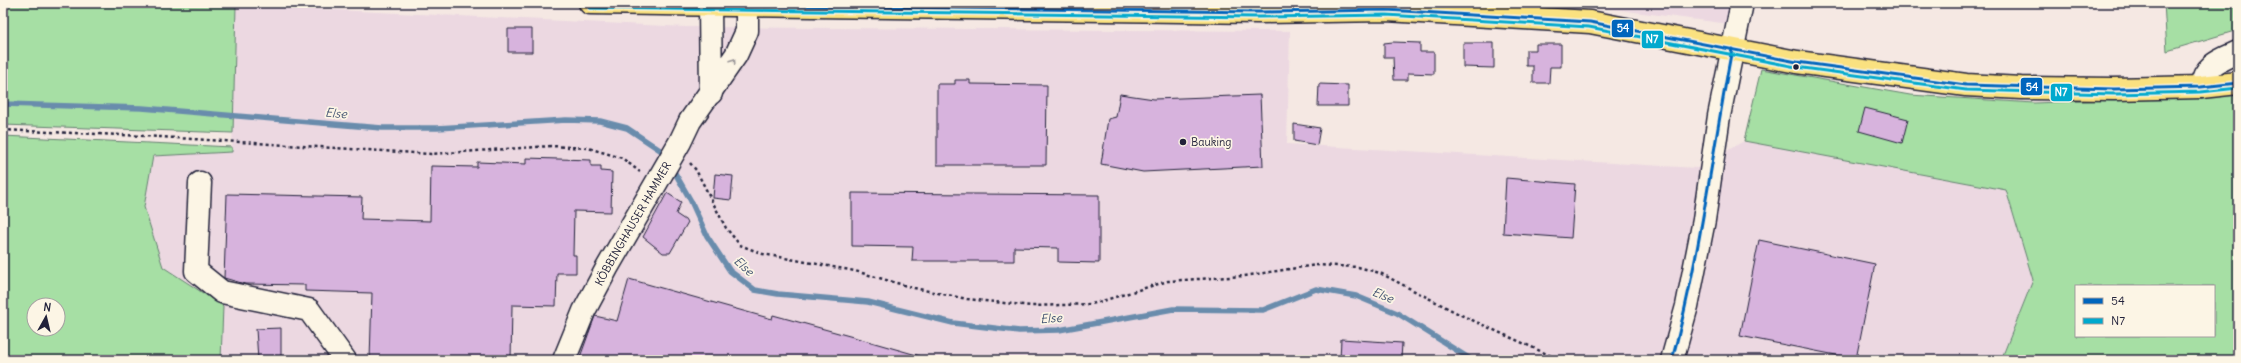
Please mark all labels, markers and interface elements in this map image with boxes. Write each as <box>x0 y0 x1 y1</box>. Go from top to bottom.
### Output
line badge: 54 <box>1611 19 1634 38</box>
text: 54 <box>1617 21 1630 35</box>
line badge: N7 <box>1641 30 1664 49</box>
text: N7 <box>1646 32 1659 46</box>
one-way arrow <box>728 58 735 65</box>
unlabelled marker <box>1791 62 1801 72</box>
line badge: 54 <box>2020 77 2043 96</box>
text: 54 <box>2026 80 2039 94</box>
line badge: N7 <box>2050 83 2073 102</box>
text: N7 <box>2055 85 2068 99</box>
water label: Else <box>325 105 349 122</box>
place label: Bauking <box>1191 135 1231 149</box>
marker: Bauking <box>1178 137 1188 147</box>
street label: KÖBBINGHAUSER HAMMER <box>592 159 674 288</box>
water label: Else <box>731 253 758 280</box>
water label: Else <box>1370 284 1397 307</box>
legend <box>2075 285 2215 337</box>
text: 54 <box>2111 293 2125 308</box>
north arrow <box>26 297 66 337</box>
text: N <box>43 300 52 315</box>
water label: Else <box>1040 310 1064 326</box>
text: N7 <box>2111 313 2125 328</box>

